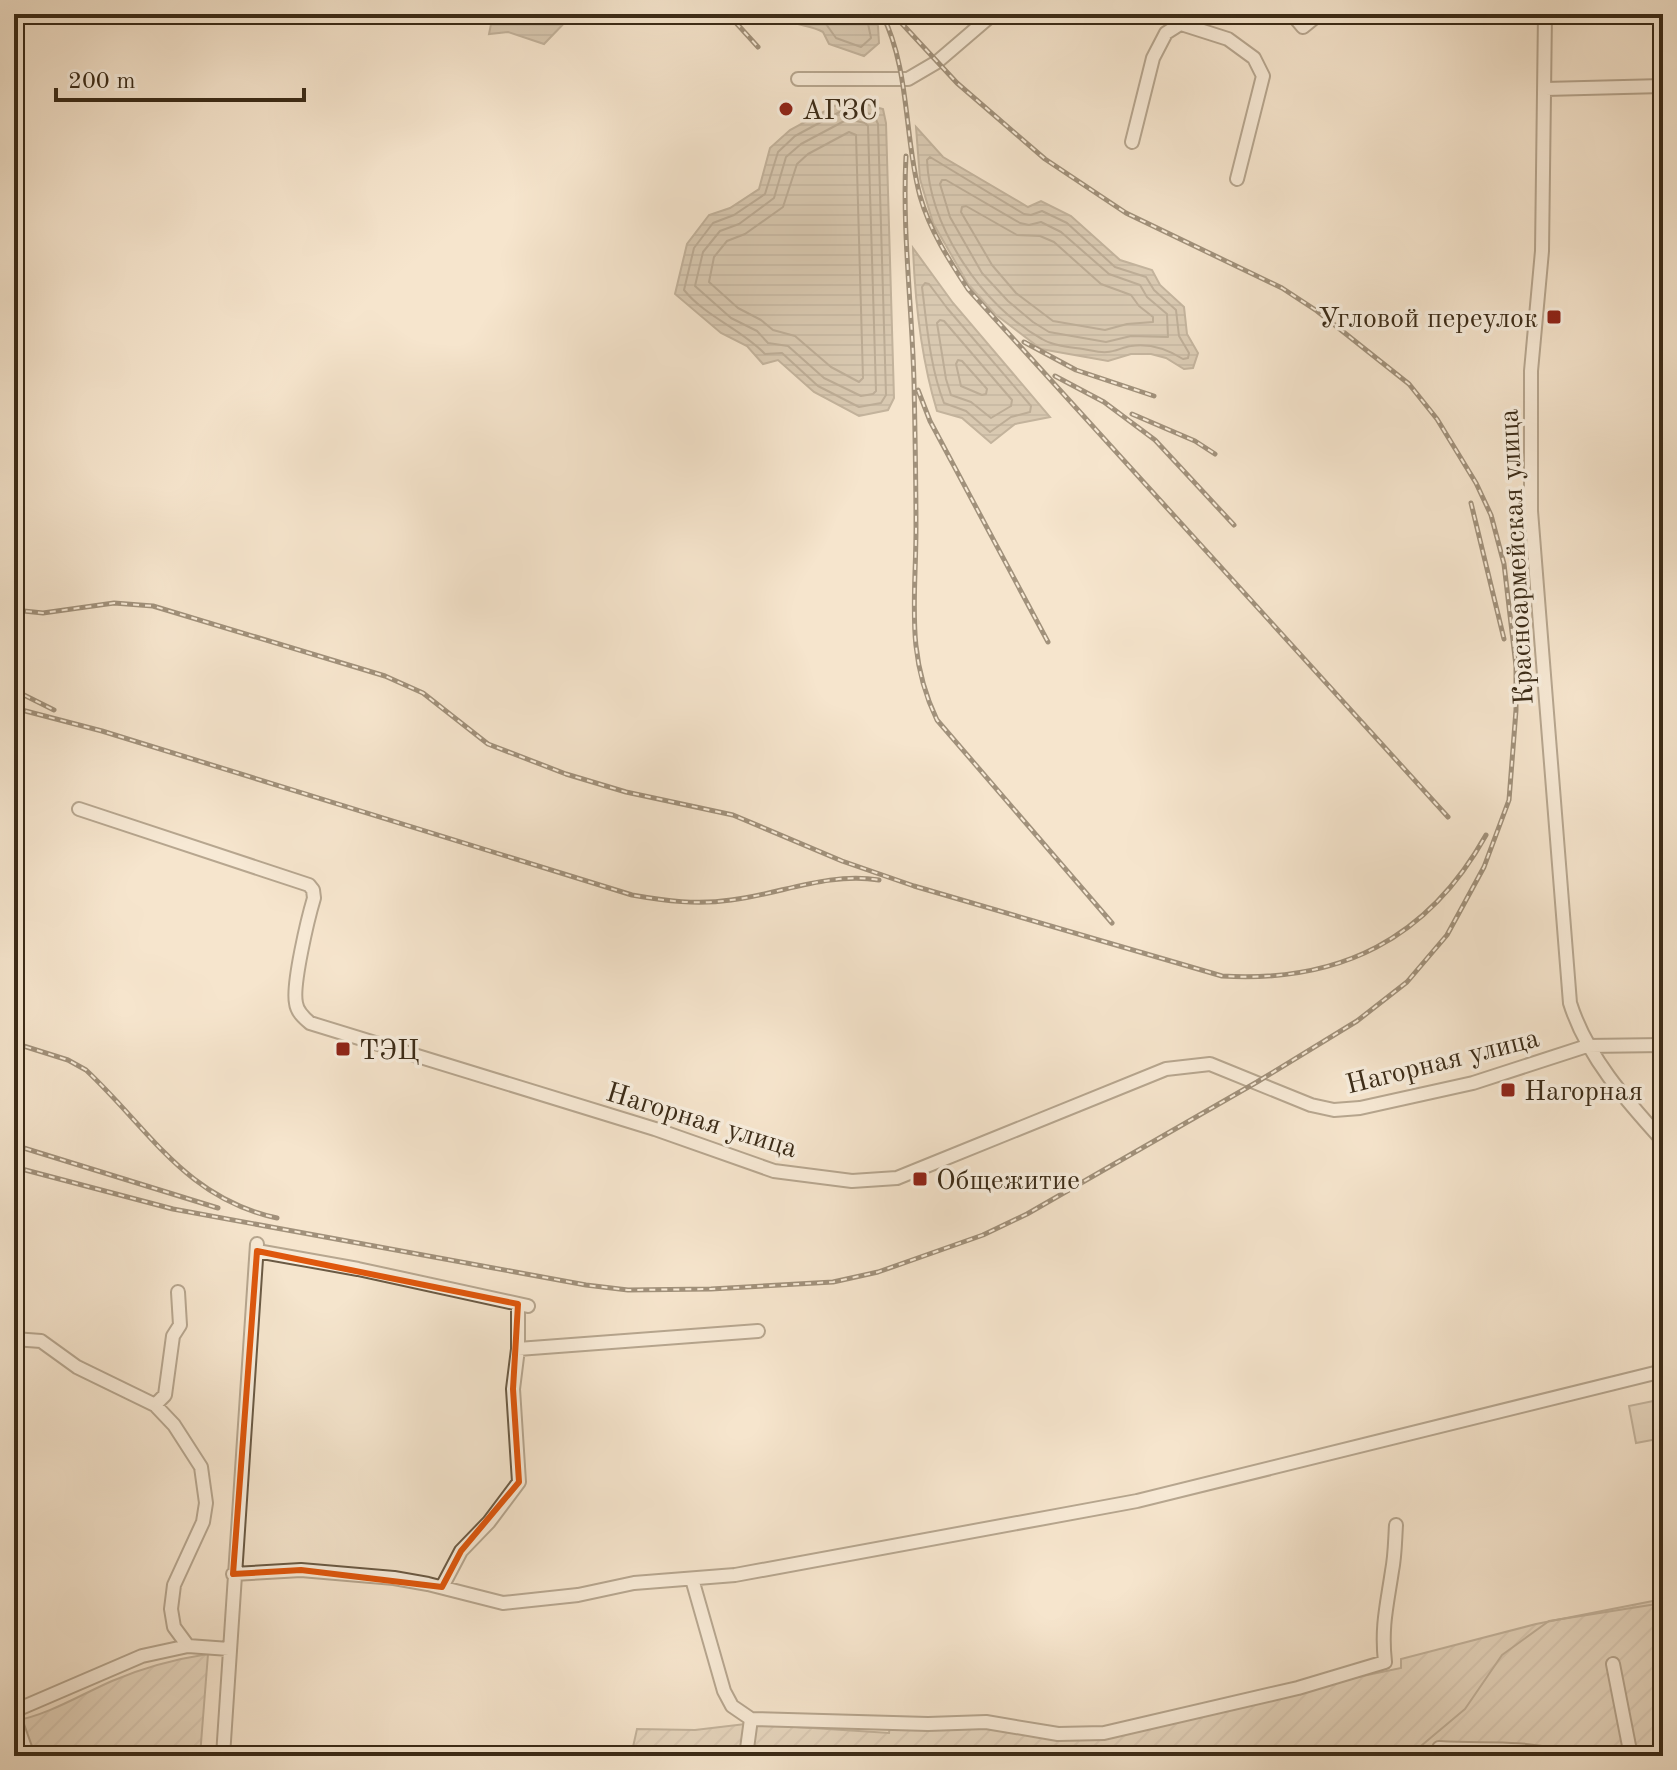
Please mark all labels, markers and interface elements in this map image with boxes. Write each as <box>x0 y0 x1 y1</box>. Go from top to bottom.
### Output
scale bar <box>56 52 304 102</box>
text: 200 m <box>68 70 136 94</box>
place label: АГЗС <box>802 98 878 126</box>
marker: АГЗС <box>777 100 795 118</box>
place label: Угловой переулок <box>1318 306 1538 334</box>
marker: Угловой переулок <box>1545 308 1563 326</box>
street label: Красноармейская улица <box>1496 408 1540 706</box>
street label: Нагорная улица <box>1343 1025 1542 1100</box>
place label: ТЭЦ <box>359 1038 419 1066</box>
marker: ТЭЦ <box>334 1040 352 1058</box>
street label: Нагорная улица <box>602 1079 800 1164</box>
place label: Нагорная <box>1524 1079 1643 1107</box>
marker: Нагорная <box>1499 1081 1517 1099</box>
place label: Общежитие <box>936 1168 1080 1196</box>
marker: Общежитие <box>911 1170 929 1188</box>

